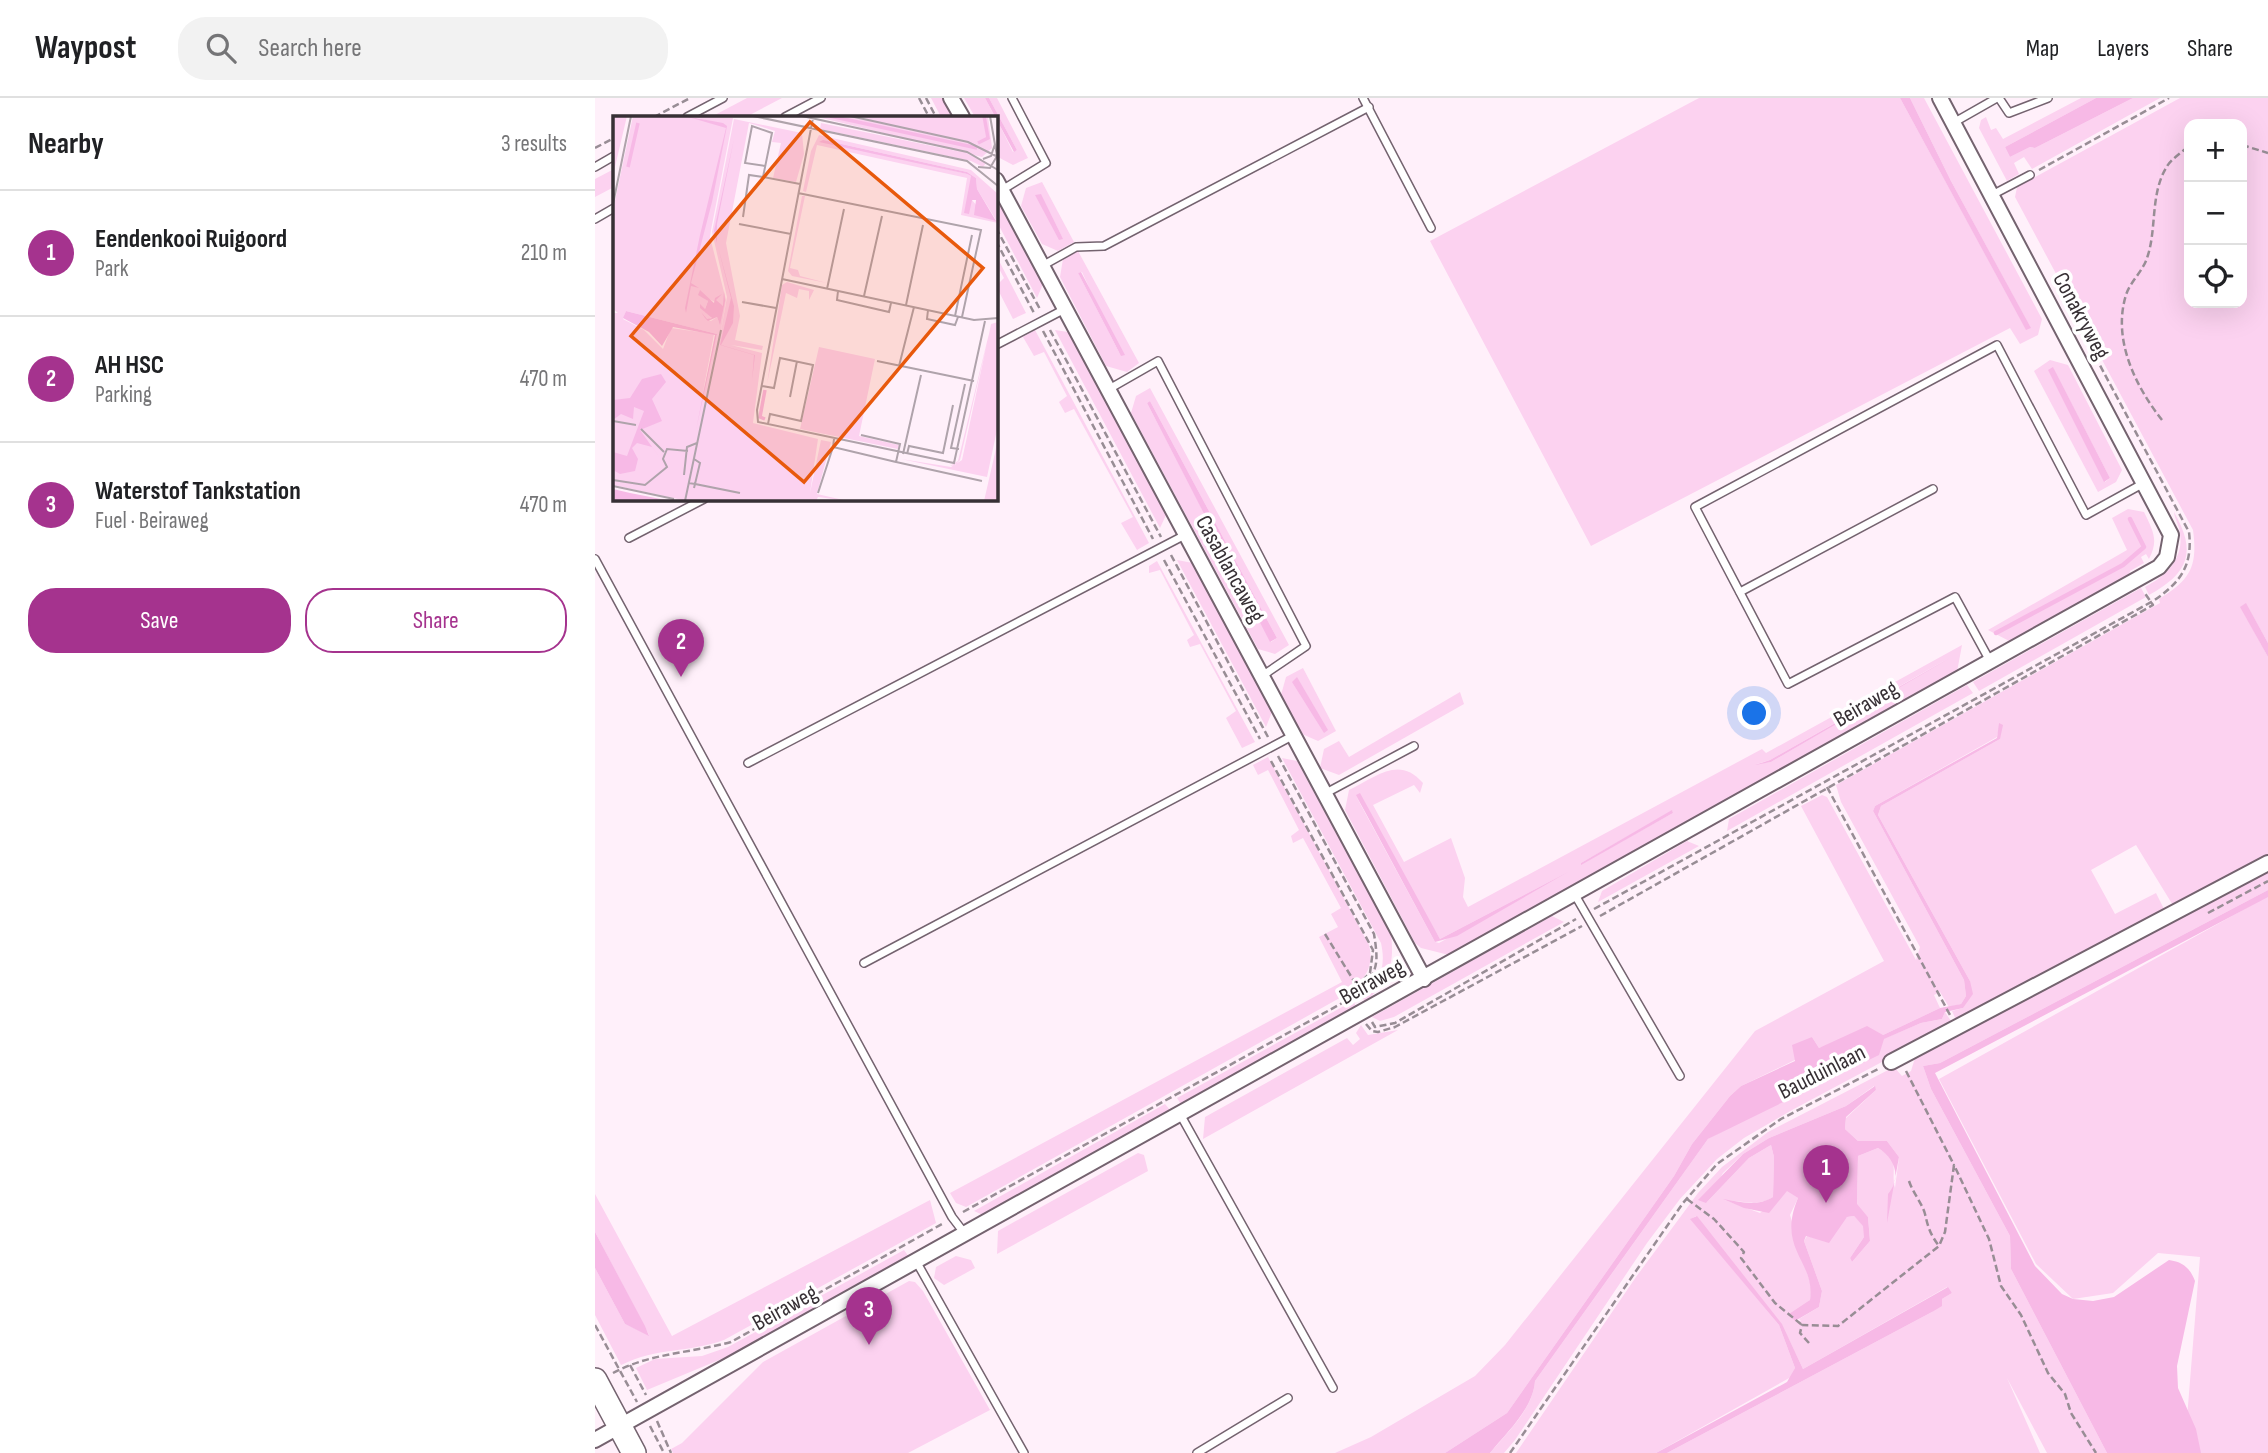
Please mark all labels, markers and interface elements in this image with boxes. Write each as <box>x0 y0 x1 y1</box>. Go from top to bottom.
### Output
search box <box>178 17 668 80</box>
text: Waypost <box>35 28 136 68</box>
icon: search <box>202 29 240 67</box>
text: Search here <box>258 33 362 64</box>
text: Map <box>2026 34 2059 63</box>
text: Layers <box>2097 34 2149 63</box>
text: Share <box>2187 34 2233 63</box>
inset map <box>613 116 997 500</box>
map controls <box>2184 119 2247 308</box>
button: + <box>2184 119 2247 182</box>
text: Nearby <box>28 126 104 162</box>
text: 3 results <box>501 130 567 158</box>
button: − <box>2184 182 2247 245</box>
text: Eendenkooi Ruigoord <box>95 224 287 255</box>
text: 1 <box>46 239 56 267</box>
text: 210 m <box>521 239 567 267</box>
button: locate <box>2184 245 2247 308</box>
text: Park <box>95 255 129 283</box>
street label: Conakryweg <box>2046 268 2116 364</box>
text: AH HSC <box>95 350 164 381</box>
text: 2 <box>46 365 56 393</box>
text: 470 m <box>520 365 567 393</box>
text: Parking <box>95 381 152 409</box>
text: Waterstof Tankstation <box>95 476 301 507</box>
text: 3 <box>46 491 56 519</box>
text: 470 m <box>520 491 567 519</box>
text: Fuel · Beiraweg <box>95 507 209 535</box>
street label: Casablancaweg <box>1189 511 1271 627</box>
button: Save <box>28 588 291 653</box>
button: Share <box>305 588 567 653</box>
pin: 2 <box>658 619 704 677</box>
street label: Beiraweg <box>1829 674 1903 734</box>
your location <box>1737 696 1771 730</box>
street label: Beiraweg <box>1335 953 1409 1011</box>
street label: Bauduinlaan <box>1774 1038 1870 1106</box>
pin: 1 <box>1803 1145 1849 1203</box>
street label: Beiraweg <box>748 1279 822 1337</box>
pin: 3 <box>846 1287 892 1345</box>

